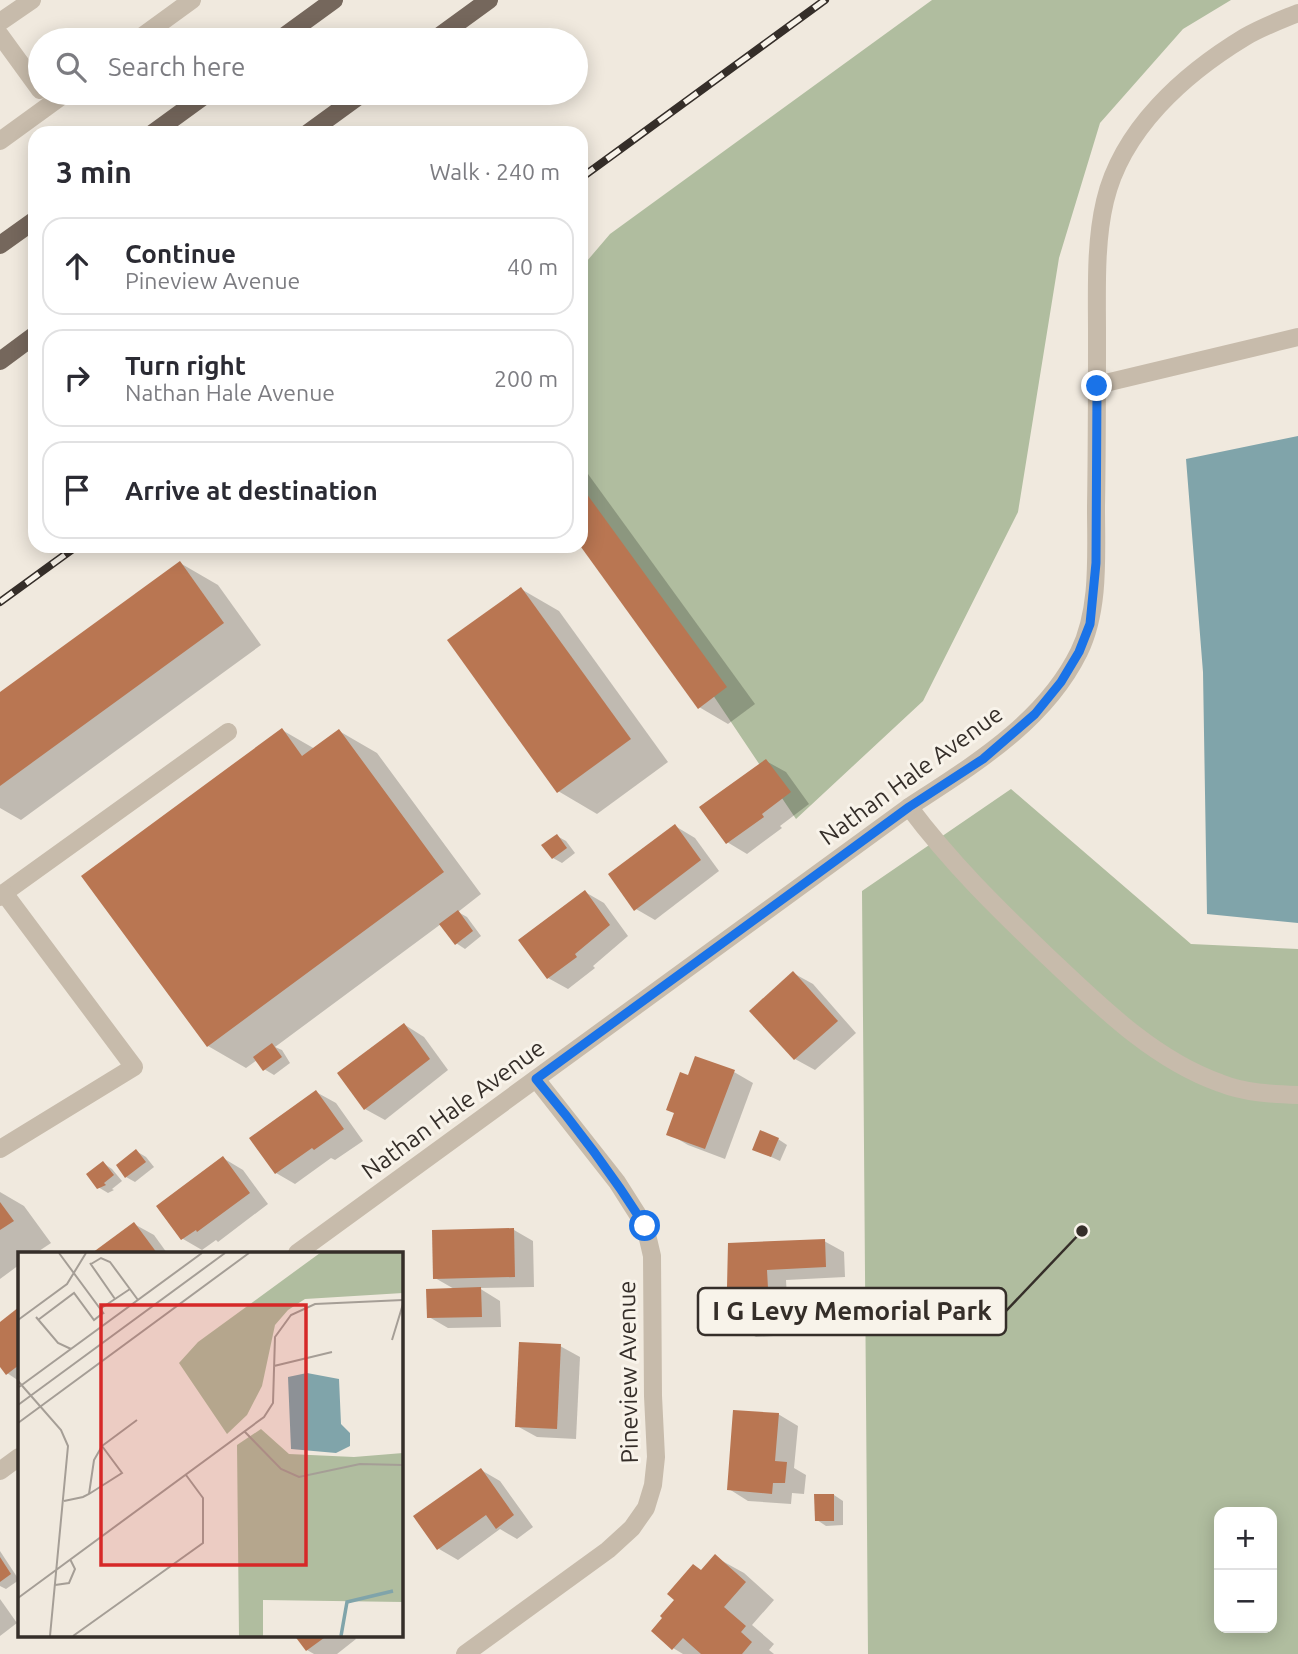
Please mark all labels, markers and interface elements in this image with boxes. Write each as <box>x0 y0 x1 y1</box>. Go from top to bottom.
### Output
search box <box>28 28 588 105</box>
icon: search <box>52 48 90 86</box>
text: Search here <box>108 52 245 81</box>
text: 3 min <box>56 155 132 189</box>
text: Walk · 240 m <box>429 159 560 184</box>
text: Continue <box>125 239 236 268</box>
icon: ahead <box>58 247 96 285</box>
text: 40 m <box>507 254 558 279</box>
text: Pineview Avenue <box>125 268 300 293</box>
text: Turn right <box>125 351 246 380</box>
icon: right <box>58 359 96 397</box>
text: 200 m <box>494 366 558 391</box>
route end <box>1081 370 1112 401</box>
text: Nathan Hale Avenue <box>125 380 335 405</box>
icon: arrive <box>58 471 96 509</box>
text: Arrive at destination <box>125 476 378 505</box>
street label: Nathan Hale Avenue <box>814 700 1008 850</box>
street label: Nathan Hale Avenue <box>356 1034 550 1184</box>
route start <box>629 1210 660 1241</box>
inset map <box>18 1252 402 1636</box>
street label: Pineview Avenue <box>613 1280 643 1464</box>
callout: I G Levy Memorial Park <box>698 1288 1006 1335</box>
text: I G Levy Memorial Park <box>712 1296 992 1325</box>
map controls <box>1214 1507 1277 1633</box>
button: + <box>1214 1507 1277 1570</box>
button: − <box>1214 1570 1277 1633</box>

